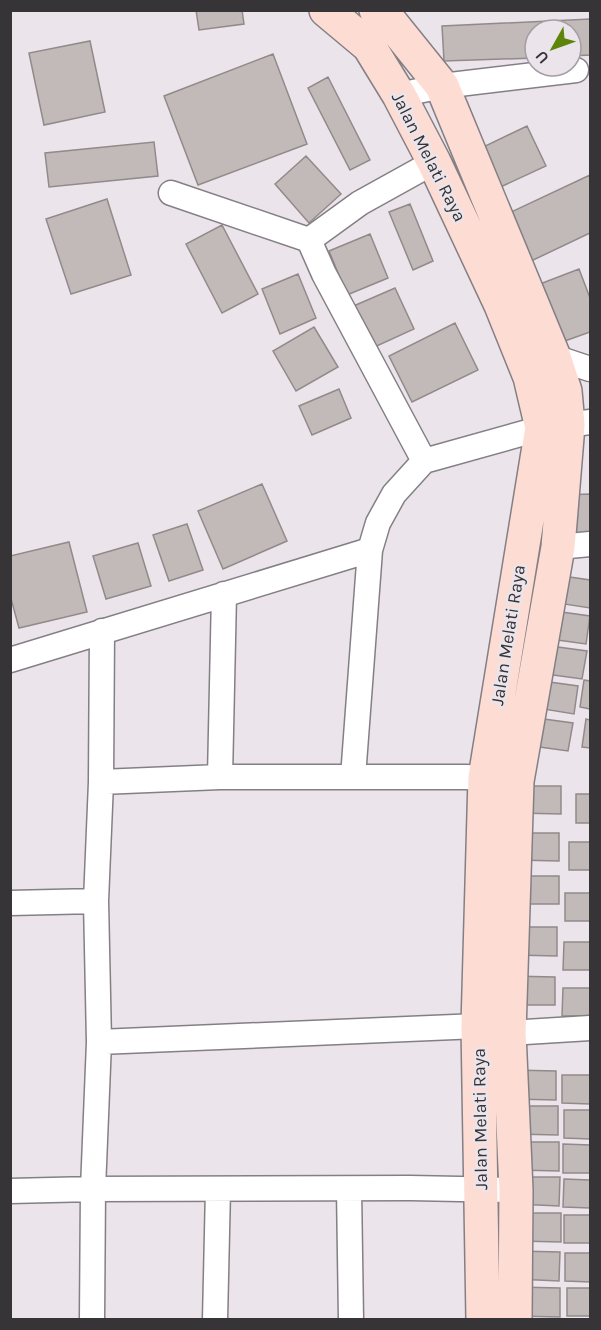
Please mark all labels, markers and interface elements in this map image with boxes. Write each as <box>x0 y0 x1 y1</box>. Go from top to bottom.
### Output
north arrow <box>523 18 583 78</box>
text: U <box>531 47 553 68</box>
street label: Jalan Melati Raya <box>387 89 471 225</box>
street label: Jalan Melati Raya <box>486 563 530 707</box>
street label: Jalan Melati Raya <box>468 1048 492 1190</box>

